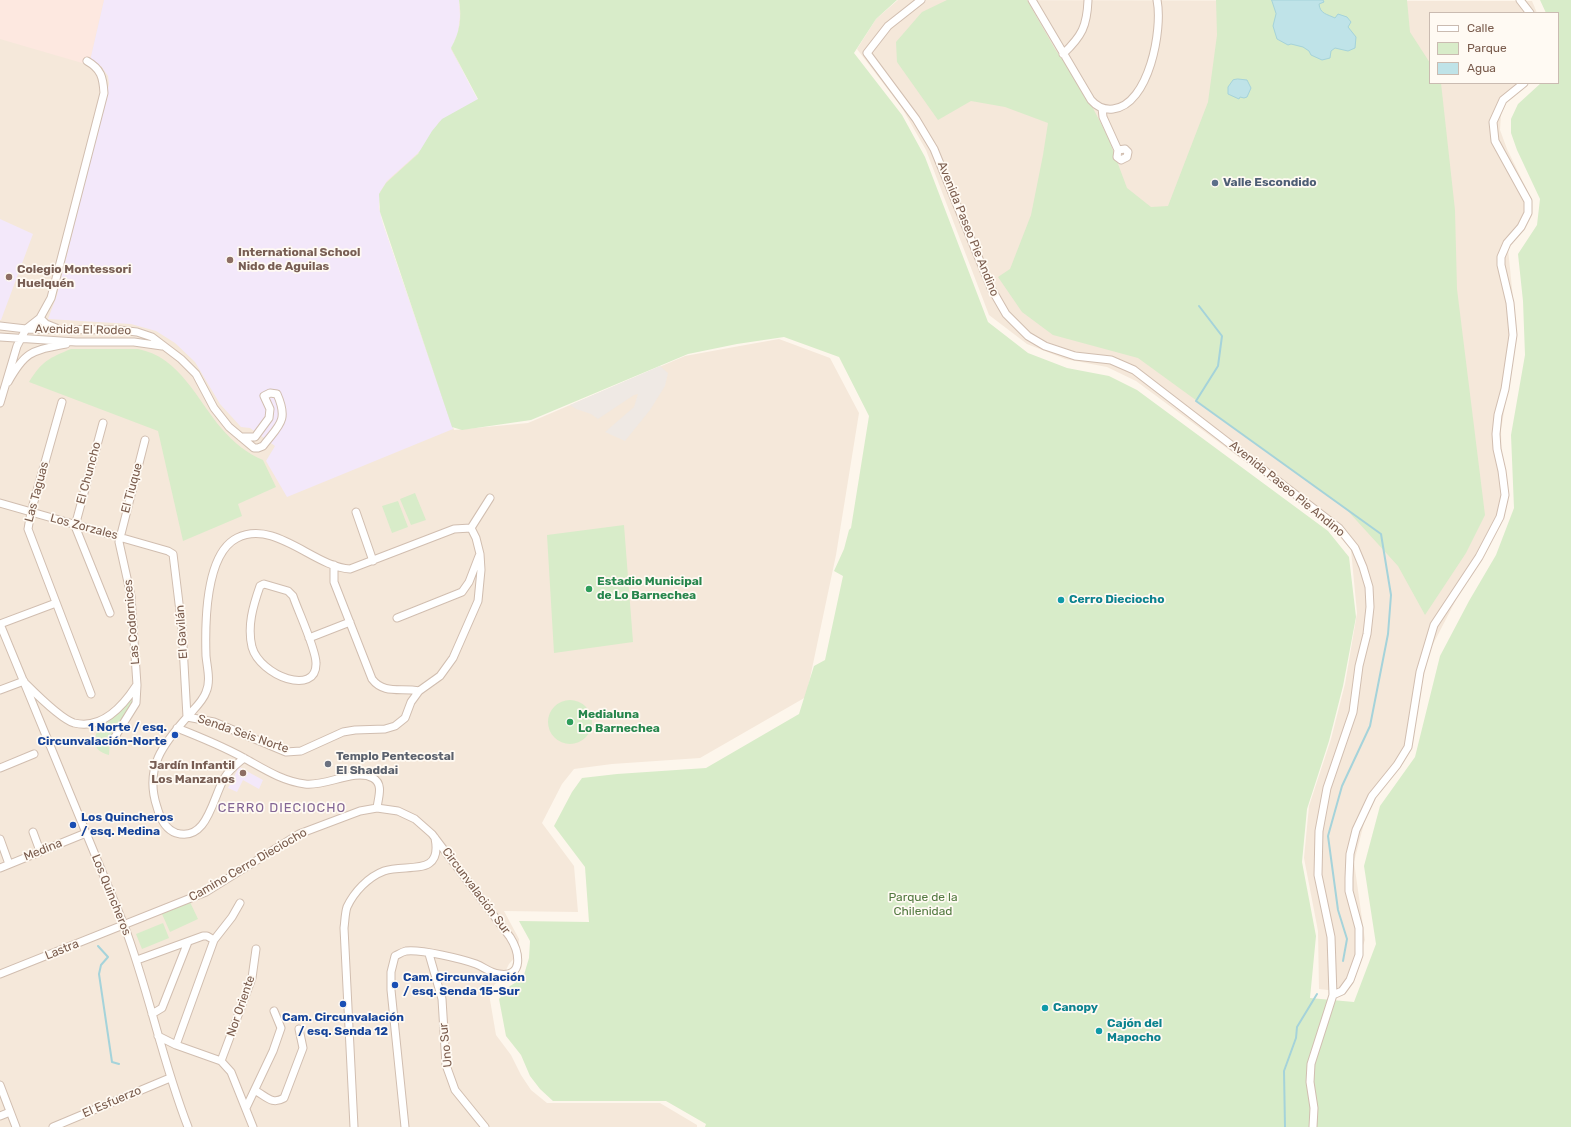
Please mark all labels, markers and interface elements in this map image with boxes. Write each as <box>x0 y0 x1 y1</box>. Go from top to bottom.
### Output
legend <box>1429 12 1559 84</box>
text: Calle <box>1467 21 1494 35</box>
text: Parque <box>1467 41 1507 55</box>
text: Agua <box>1467 61 1496 75</box>
street label: Avenida Paseo Pie Andino <box>934 159 1002 299</box>
place label: Valle Escondido <box>1223 176 1317 190</box>
marker: Valle Escondido <box>1210 178 1220 188</box>
place label: International School Nido de Aguilas <box>238 246 361 274</box>
marker: International School Nido de Aguilas <box>225 255 235 265</box>
place label: Colegio Montessori Huelquén <box>17 263 131 291</box>
marker: Colegio Montessori Huelquén <box>4 272 14 282</box>
street label: Avenida El Rodeo <box>35 322 131 338</box>
street label: Avenida Paseo Pie Andino <box>1226 438 1348 540</box>
street label: El Chuncho <box>74 440 104 506</box>
street label: Las Taguas <box>22 460 52 524</box>
street label: El Tiuque <box>118 461 146 515</box>
street label: Los Zorzales <box>49 511 119 543</box>
place label: Estadio Municipal de Lo Barnechea <box>597 575 702 603</box>
street label: Las Codornices <box>121 579 143 665</box>
marker: Estadio Municipal de Lo Barnechea <box>584 584 594 594</box>
place label: Cerro Dieciocho <box>1069 593 1164 607</box>
marker: Cerro Dieciocho <box>1056 595 1066 605</box>
street label: El Gavilán <box>173 604 191 660</box>
place label: Medialuna Lo Barnechea <box>578 708 660 736</box>
street label: Senda Seis Norte <box>196 712 290 756</box>
marker: Medialuna Lo Barnechea <box>565 717 575 727</box>
place label: 1 Norte / esq. Circunvalación-Norte <box>38 721 167 749</box>
marker: 1 Norte / esq. Circunvalación-Norte <box>170 730 180 740</box>
place label: Templo Pentecostal El Shaddai <box>336 750 454 778</box>
place label: Jardín Infantil Los Manzanos <box>149 759 235 787</box>
marker: Templo Pentecostal El Shaddai <box>323 759 333 769</box>
marker: Jardín Infantil Los Manzanos <box>238 768 248 778</box>
district label: CERRO DIECIOCHO <box>218 800 346 816</box>
place label: Los Quincheros / esq. Medina <box>81 811 173 839</box>
marker: Los Quincheros / esq. Medina <box>68 820 78 830</box>
street label: Camino Cerro Dieciocho <box>186 825 310 905</box>
street label: Medina <box>22 836 64 864</box>
street label: Circunvalación Sur <box>439 845 513 937</box>
street label: Los Quincheros <box>88 852 134 938</box>
park label: Parque de la Chilenidad <box>888 891 958 919</box>
street label: Lastra <box>43 937 81 963</box>
place label: Cam. Circunvalación / esq. Senda 15-Sur <box>403 971 525 999</box>
street label: Nor Oriente <box>224 974 258 1038</box>
marker: Cam. Circunvalación / esq. Senda 15-Sur <box>390 980 400 990</box>
marker: Cam. Circunvalación / esq. Senda 12 <box>338 999 348 1009</box>
place label: Canopy <box>1053 1001 1098 1015</box>
marker: Canopy <box>1040 1003 1050 1013</box>
place label: Cam. Circunvalación / esq. Senda 12 <box>282 1011 404 1039</box>
place label: Cajón del Mapocho <box>1107 1017 1162 1045</box>
street label: Uno Sur <box>437 1022 455 1068</box>
marker: Cajón del Mapocho <box>1094 1026 1104 1036</box>
street label: El Esfuerzo <box>80 1083 144 1121</box>

